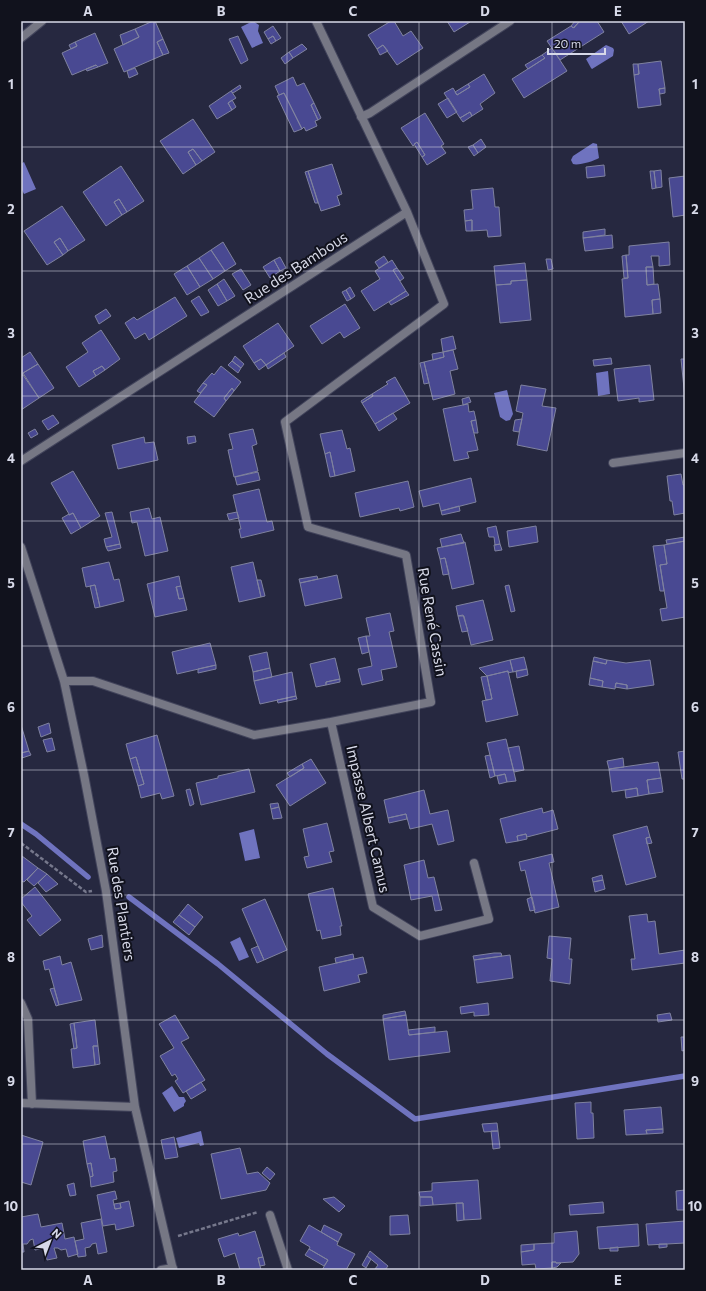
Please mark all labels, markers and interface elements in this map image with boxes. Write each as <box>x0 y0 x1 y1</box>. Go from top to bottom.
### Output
text: A <box>83 3 93 19</box>
text: B <box>217 3 226 19</box>
text: C <box>349 3 358 19</box>
text: D <box>480 3 490 19</box>
text: E <box>614 3 622 19</box>
scale bar <box>548 30 605 56</box>
text: 20 m <box>554 36 581 50</box>
text: 1 <box>8 76 14 92</box>
text: 1 <box>692 76 698 92</box>
text: 2 <box>7 201 15 217</box>
text: 2 <box>691 201 699 217</box>
street label: Rue des Bambous <box>241 227 350 307</box>
text: 3 <box>7 325 15 341</box>
text: 3 <box>691 325 699 341</box>
text: 4 <box>7 450 15 466</box>
text: 4 <box>691 450 699 466</box>
street label: Rue René Cassin <box>415 566 451 678</box>
text: 5 <box>7 575 15 591</box>
text: 5 <box>691 575 699 591</box>
text: 6 <box>7 699 15 715</box>
text: 6 <box>691 699 699 715</box>
street label: Impasse Albert Camus <box>343 743 395 894</box>
text: 7 <box>7 824 15 840</box>
text: 7 <box>691 824 699 840</box>
street label: Rue des Plantiers <box>104 845 140 962</box>
text: 8 <box>7 949 15 965</box>
text: 8 <box>691 949 699 965</box>
text: 9 <box>7 1073 15 1089</box>
text: 9 <box>691 1073 699 1089</box>
text: 10 <box>4 1198 19 1214</box>
text: 10 <box>688 1198 703 1214</box>
north arrow <box>30 1221 70 1261</box>
text: N <box>50 1226 64 1241</box>
text: A <box>83 1272 93 1288</box>
text: B <box>217 1272 226 1288</box>
text: C <box>349 1272 358 1288</box>
text: D <box>480 1272 490 1288</box>
text: E <box>614 1272 622 1288</box>

